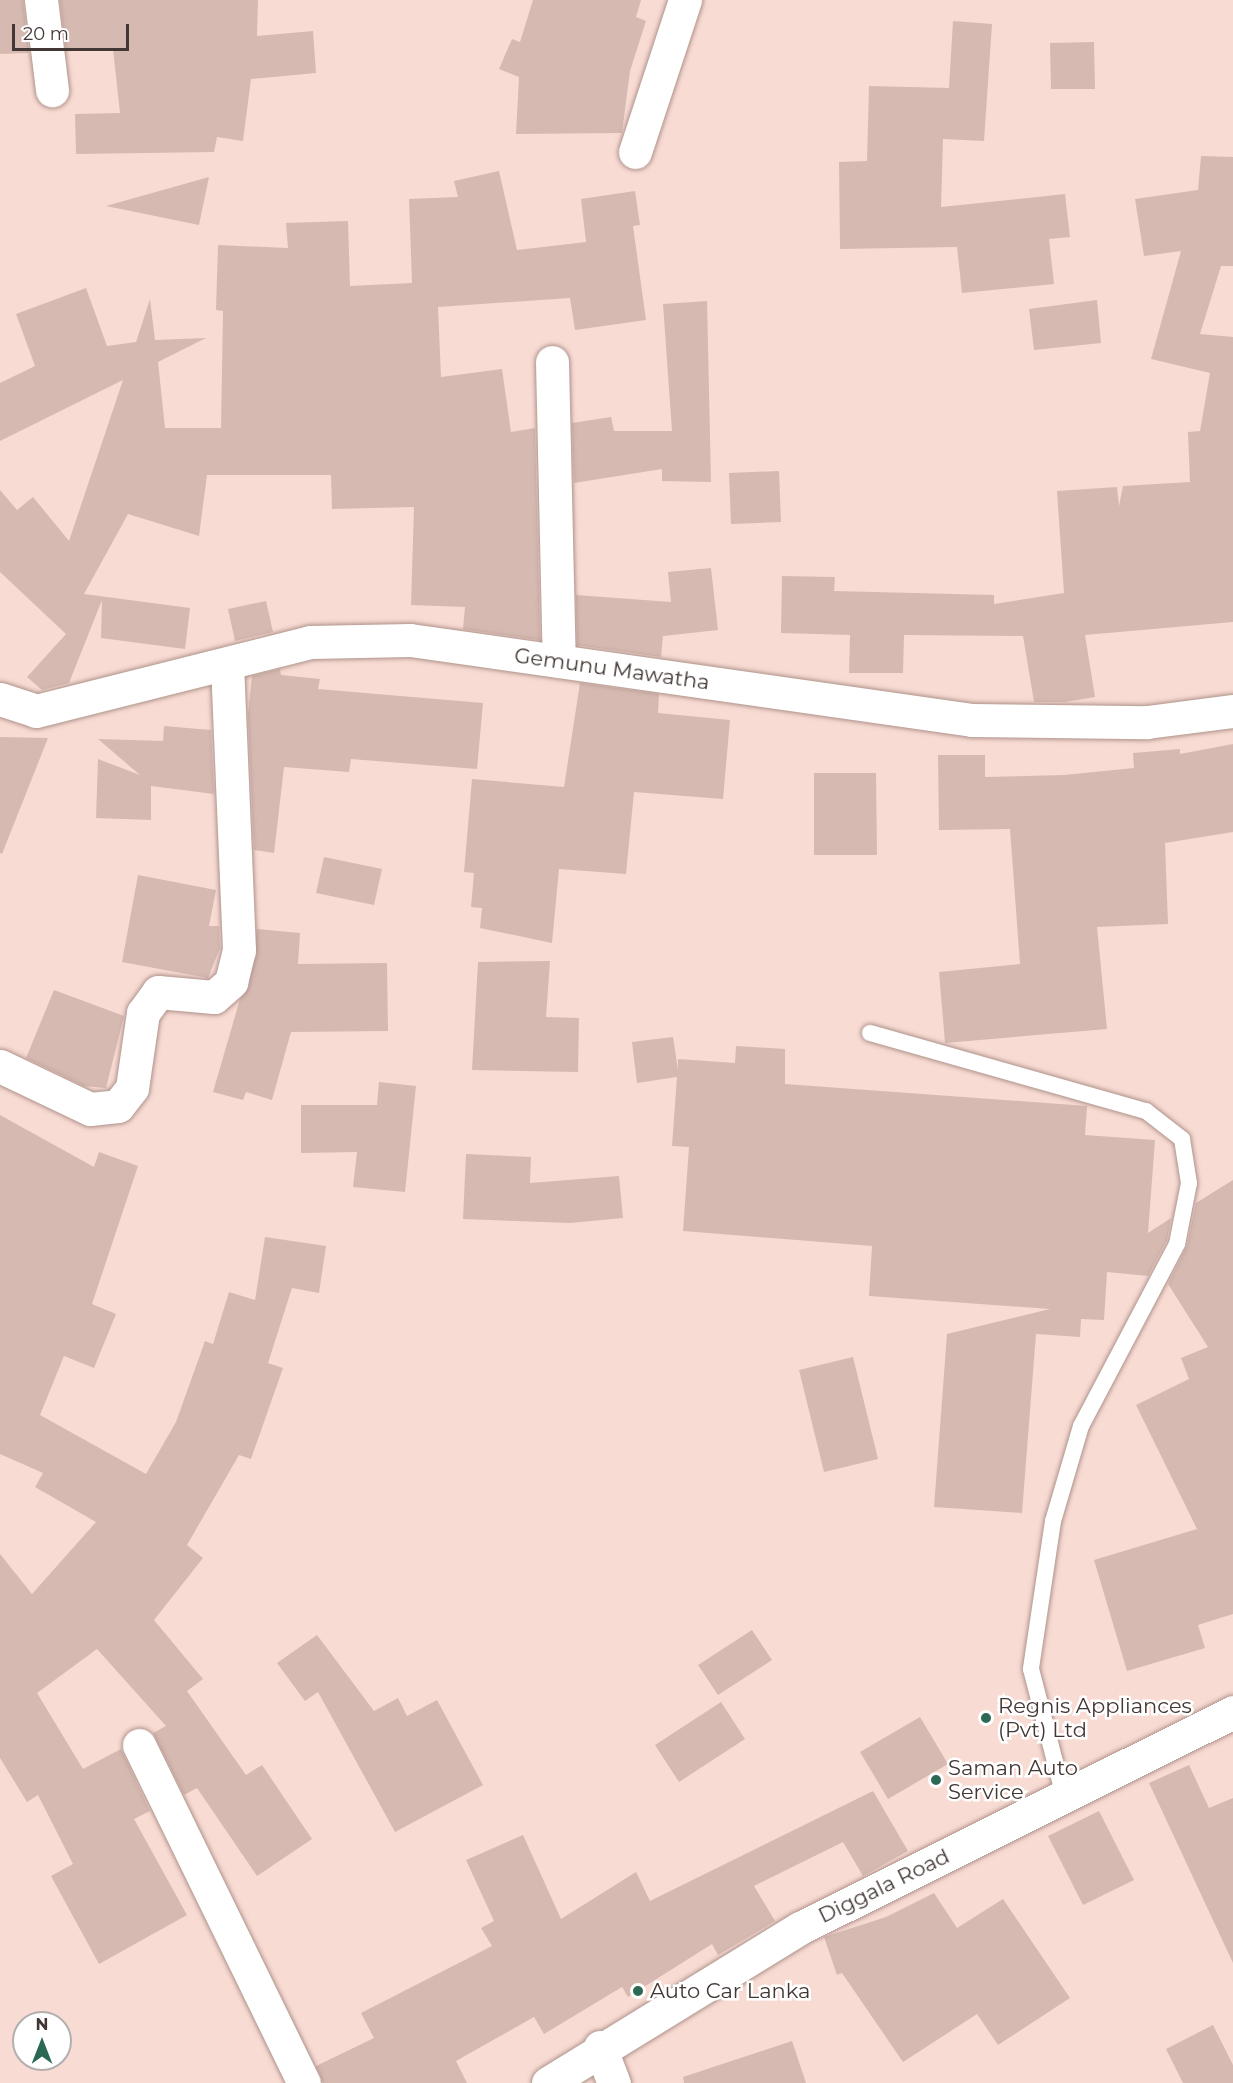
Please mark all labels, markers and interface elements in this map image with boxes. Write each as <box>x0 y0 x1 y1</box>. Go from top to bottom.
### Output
scale bar <box>15 12 132 50</box>
text: 20 m <box>23 23 69 45</box>
street label: Gemunu Mawatha <box>513 643 711 695</box>
place label: Regnis Appliances (Pvt) Ltd <box>998 1693 1192 1743</box>
marker: Regnis Appliances (Pvt) Ltd <box>979 1711 993 1725</box>
place label: Saman Auto Service <box>948 1755 1078 1805</box>
marker: Saman Auto Service <box>929 1773 943 1787</box>
street label: Diggala Road <box>814 1843 954 1929</box>
place label: Auto Car Lanka <box>650 1978 810 2004</box>
marker: Auto Car Lanka <box>631 1984 645 1998</box>
north arrow <box>12 2011 72 2071</box>
text: N <box>36 2015 48 2034</box>

